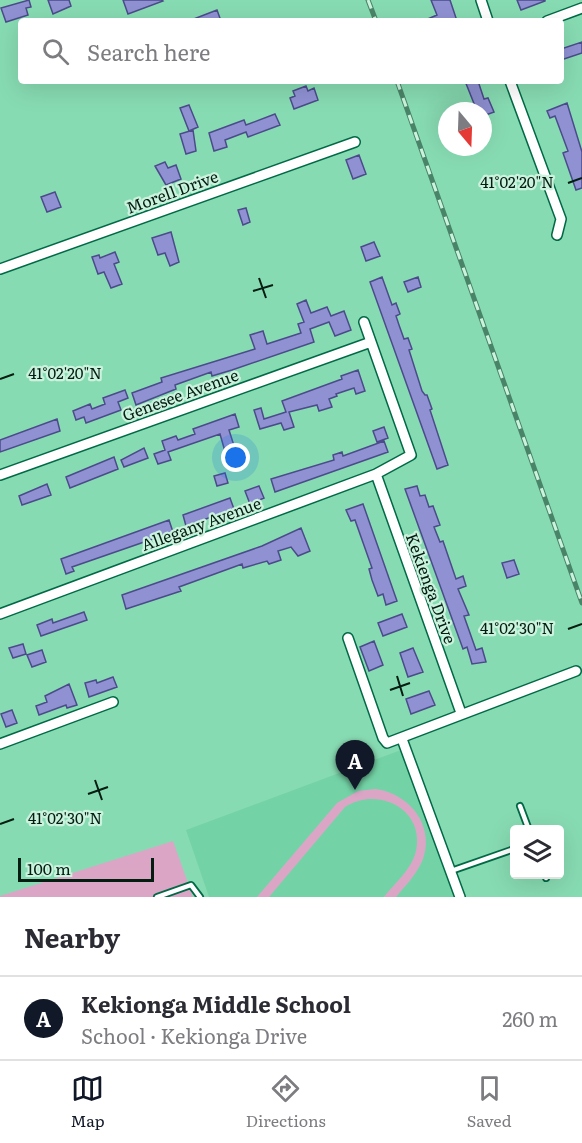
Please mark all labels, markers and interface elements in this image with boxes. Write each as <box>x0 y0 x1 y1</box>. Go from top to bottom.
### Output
search box <box>18 18 564 84</box>
icon: search <box>39 35 72 68</box>
text: Search here <box>87 35 210 68</box>
north arrow <box>438 102 492 156</box>
street label: Morell Drive <box>123 163 221 219</box>
text: 41°02'20"N <box>480 170 554 193</box>
text: 41°02'20"N <box>28 361 102 384</box>
street label: Genesee Avenue <box>119 362 241 426</box>
your location <box>221 443 250 472</box>
street label: Allegany Avenue <box>138 490 264 556</box>
street label: Kekienga Drive <box>401 529 463 647</box>
text: 41°02'30"N <box>480 616 554 639</box>
pin: A <box>336 740 374 790</box>
text: 41°02'30"N <box>28 806 102 829</box>
map controls <box>510 825 564 879</box>
button: layers <box>510 825 564 879</box>
scale bar <box>18 855 154 882</box>
text: 100 m <box>27 856 71 880</box>
text: Nearby <box>24 917 120 956</box>
text: Kekionga Middle School <box>81 987 351 1020</box>
text: A <box>36 1003 51 1033</box>
text: 260 m <box>502 1003 558 1033</box>
text: School · Kekionga Drive <box>81 1020 307 1050</box>
tab: Map <box>71 1072 105 1132</box>
tab: Directions <box>246 1072 326 1132</box>
tab: Saved <box>467 1072 511 1132</box>

